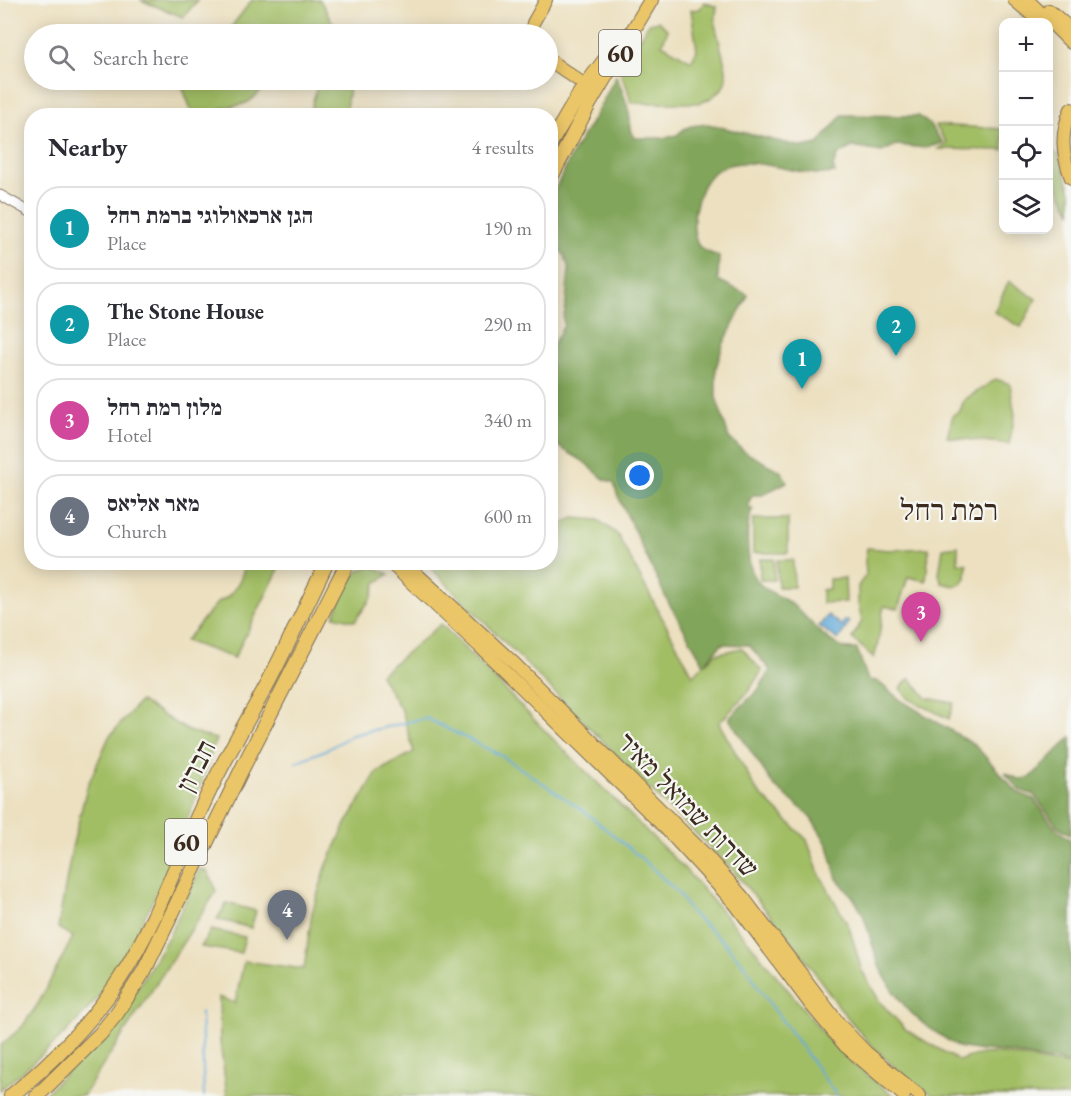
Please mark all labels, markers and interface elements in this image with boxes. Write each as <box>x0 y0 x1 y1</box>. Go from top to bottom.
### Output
map controls <box>999 18 1053 234</box>
button: + <box>999 18 1053 72</box>
search box <box>24 24 558 90</box>
road number: 60 <box>599 30 641 76</box>
icon: search <box>45 41 78 74</box>
text: Search here <box>93 43 188 72</box>
button: − <box>999 72 1053 126</box>
button: locate <box>999 126 1053 180</box>
text: Nearby <box>48 130 128 164</box>
text: 4 results <box>471 134 534 160</box>
button: layers <box>999 180 1053 234</box>
text: הגן ארכאולוגי ברמת רחל <box>107 201 313 230</box>
text: 1 <box>64 215 75 241</box>
text: 190 m <box>484 215 532 241</box>
text: Place <box>107 230 146 256</box>
text: The Stone House <box>107 297 264 326</box>
pin: 2 <box>876 306 916 356</box>
text: 2 <box>64 311 75 337</box>
text: 290 m <box>484 311 532 337</box>
text: Place <box>107 326 146 352</box>
pin: 1 <box>782 340 822 389</box>
text: מלון רמת רחל <box>107 393 222 422</box>
text: 3 <box>64 407 75 433</box>
text: 340 m <box>484 407 532 433</box>
text: Hotel <box>107 422 152 448</box>
your location <box>625 461 654 490</box>
text: מאר אליאס <box>107 489 200 518</box>
district label: רמת רחל <box>900 490 998 529</box>
text: 4 <box>64 503 75 529</box>
text: 600 m <box>484 503 532 529</box>
text: Church <box>107 518 167 544</box>
pin: 3 <box>902 592 940 642</box>
street label: שדרות שמואל מאיר <box>610 724 767 885</box>
street label: חברון <box>168 734 223 798</box>
road number: 60 <box>165 819 207 865</box>
pin: 4 <box>268 890 306 940</box>

